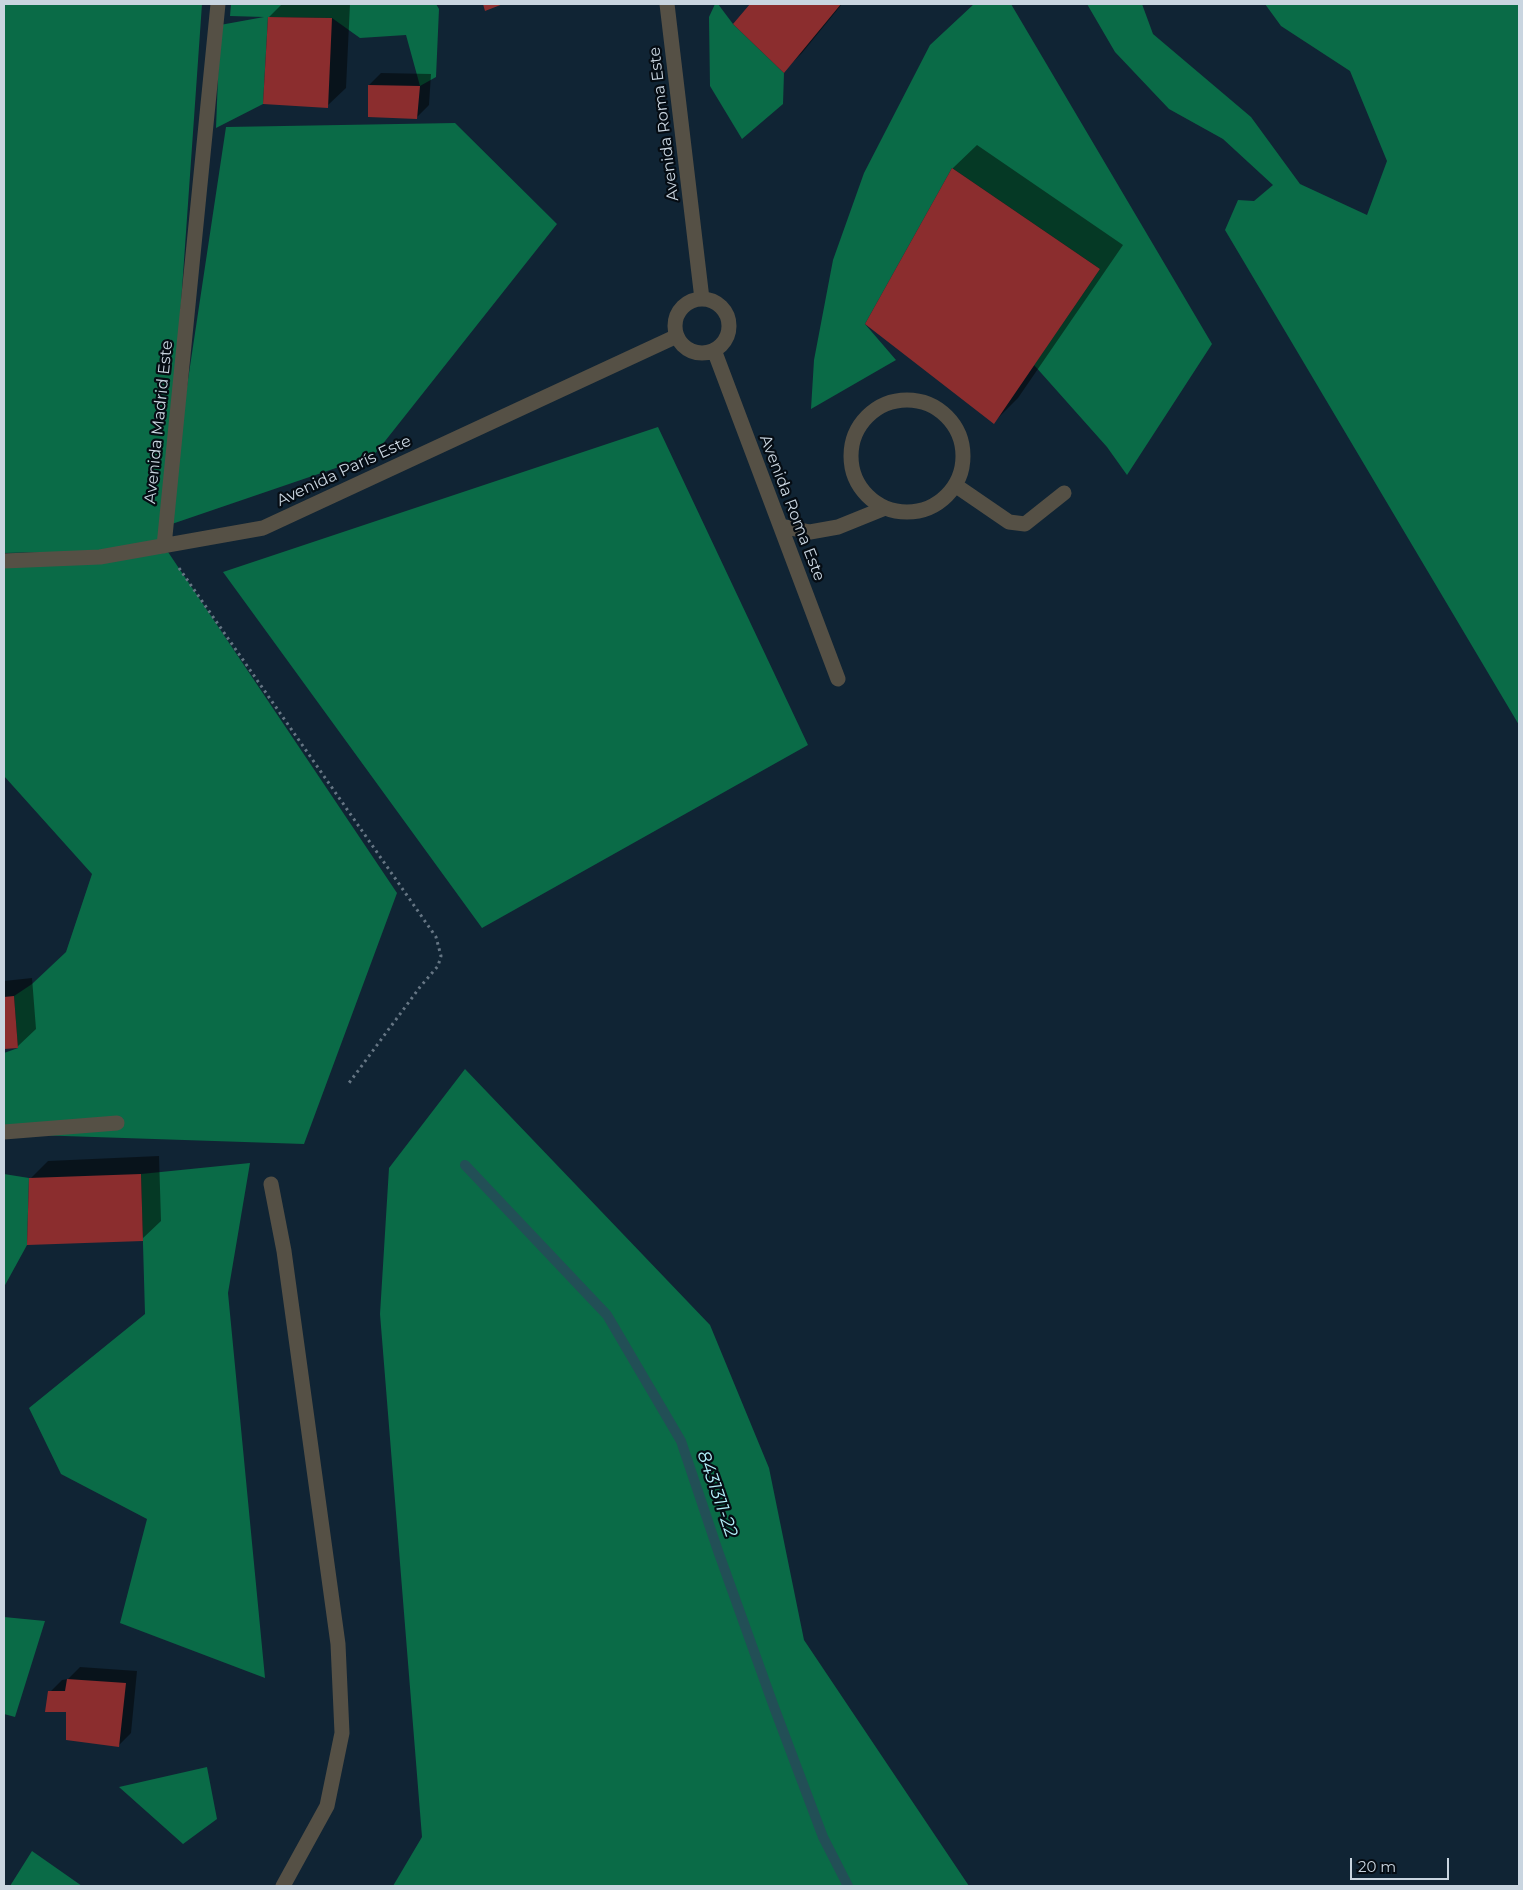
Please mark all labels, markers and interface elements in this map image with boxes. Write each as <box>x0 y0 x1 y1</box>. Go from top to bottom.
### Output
street label: Avenida Roma Este <box>645 46 683 202</box>
street label: Avenida Madrid Este <box>141 339 177 505</box>
street label: Avenida París Este <box>274 431 414 511</box>
street label: Avenida Roma Este <box>755 432 829 584</box>
water label: 8431311-22 <box>692 1448 742 1540</box>
scale bar <box>1353 1848 1452 1880</box>
text: 20 m <box>1358 1857 1396 1876</box>

